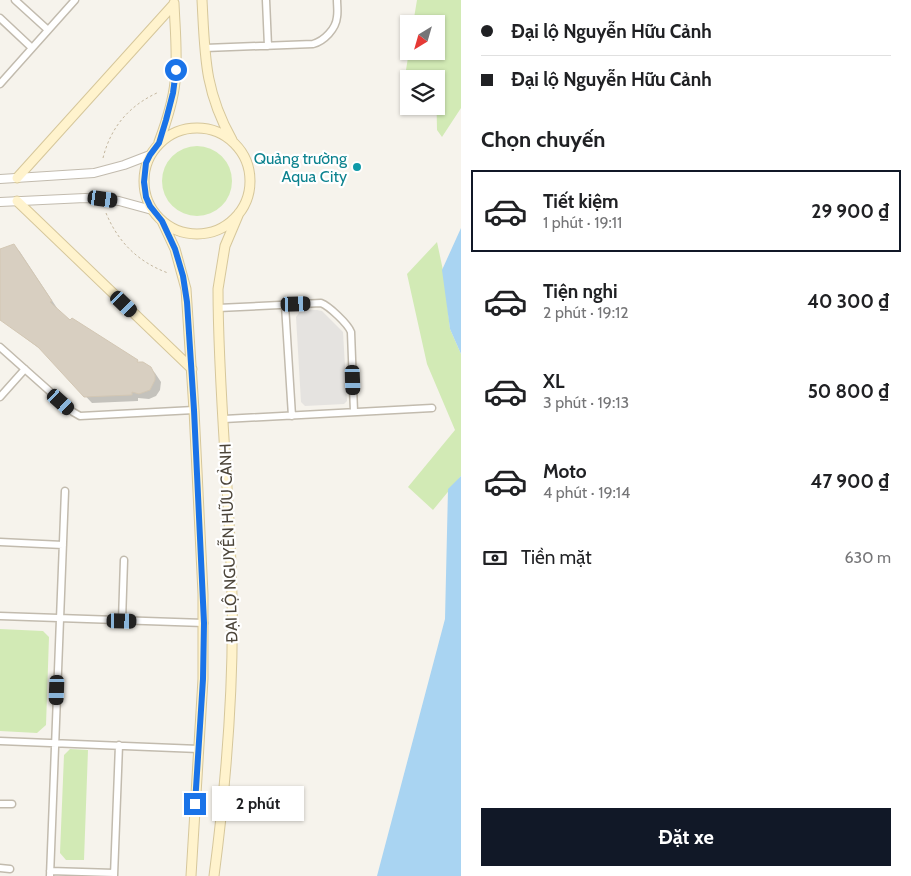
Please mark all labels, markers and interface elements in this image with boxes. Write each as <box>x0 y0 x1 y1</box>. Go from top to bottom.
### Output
north arrow <box>400 15 445 60</box>
map controls <box>400 15 445 115</box>
text: Đại lộ Nguyễn Hữu Cảnh <box>511 20 712 43</box>
route start <box>165 59 187 81</box>
text: Đại lộ Nguyễn Hữu Cảnh <box>511 68 712 91</box>
button: layers <box>400 70 445 115</box>
text: Chọn chuyến <box>481 126 605 153</box>
place label: Quảng trường Aqua City <box>254 149 348 186</box>
marker: Quảng trường Aqua City <box>351 161 363 173</box>
car <box>87 189 118 209</box>
icon: car <box>483 189 528 234</box>
text: Tiết kiệm <box>543 190 619 213</box>
text: 29 900 ₫ <box>811 200 889 223</box>
text: 1 phút · 19:11 <box>543 213 622 232</box>
icon: car <box>483 279 528 324</box>
text: Tiện nghi <box>543 280 618 303</box>
car <box>107 288 140 320</box>
text: 40 300 ₫ <box>807 290 889 313</box>
car <box>280 296 311 312</box>
text: 2 phút · 19:12 <box>543 303 629 322</box>
car <box>344 365 361 395</box>
icon: car <box>483 369 528 414</box>
text: XL <box>543 370 564 393</box>
text: 50 800 ₫ <box>808 380 889 403</box>
car <box>44 386 77 418</box>
text: 3 phút · 19:13 <box>543 393 629 412</box>
street label: ĐẠI LỘ NGUYỄN HỮU CẢNH <box>214 443 241 643</box>
icon: car <box>483 459 528 504</box>
text: Moto <box>543 460 587 483</box>
text: 47 900 ₫ <box>811 470 889 493</box>
text: 4 phút · 19:14 <box>543 483 630 502</box>
icon: cash <box>481 544 509 572</box>
text: Tiền mặt <box>521 546 592 569</box>
text: 630 m <box>844 548 891 567</box>
car <box>106 613 137 629</box>
car <box>48 675 65 705</box>
callout: 2 phút <box>212 786 305 822</box>
route end <box>184 793 206 815</box>
text: 2 phút <box>236 794 280 813</box>
button: Đặt xe <box>481 808 891 866</box>

